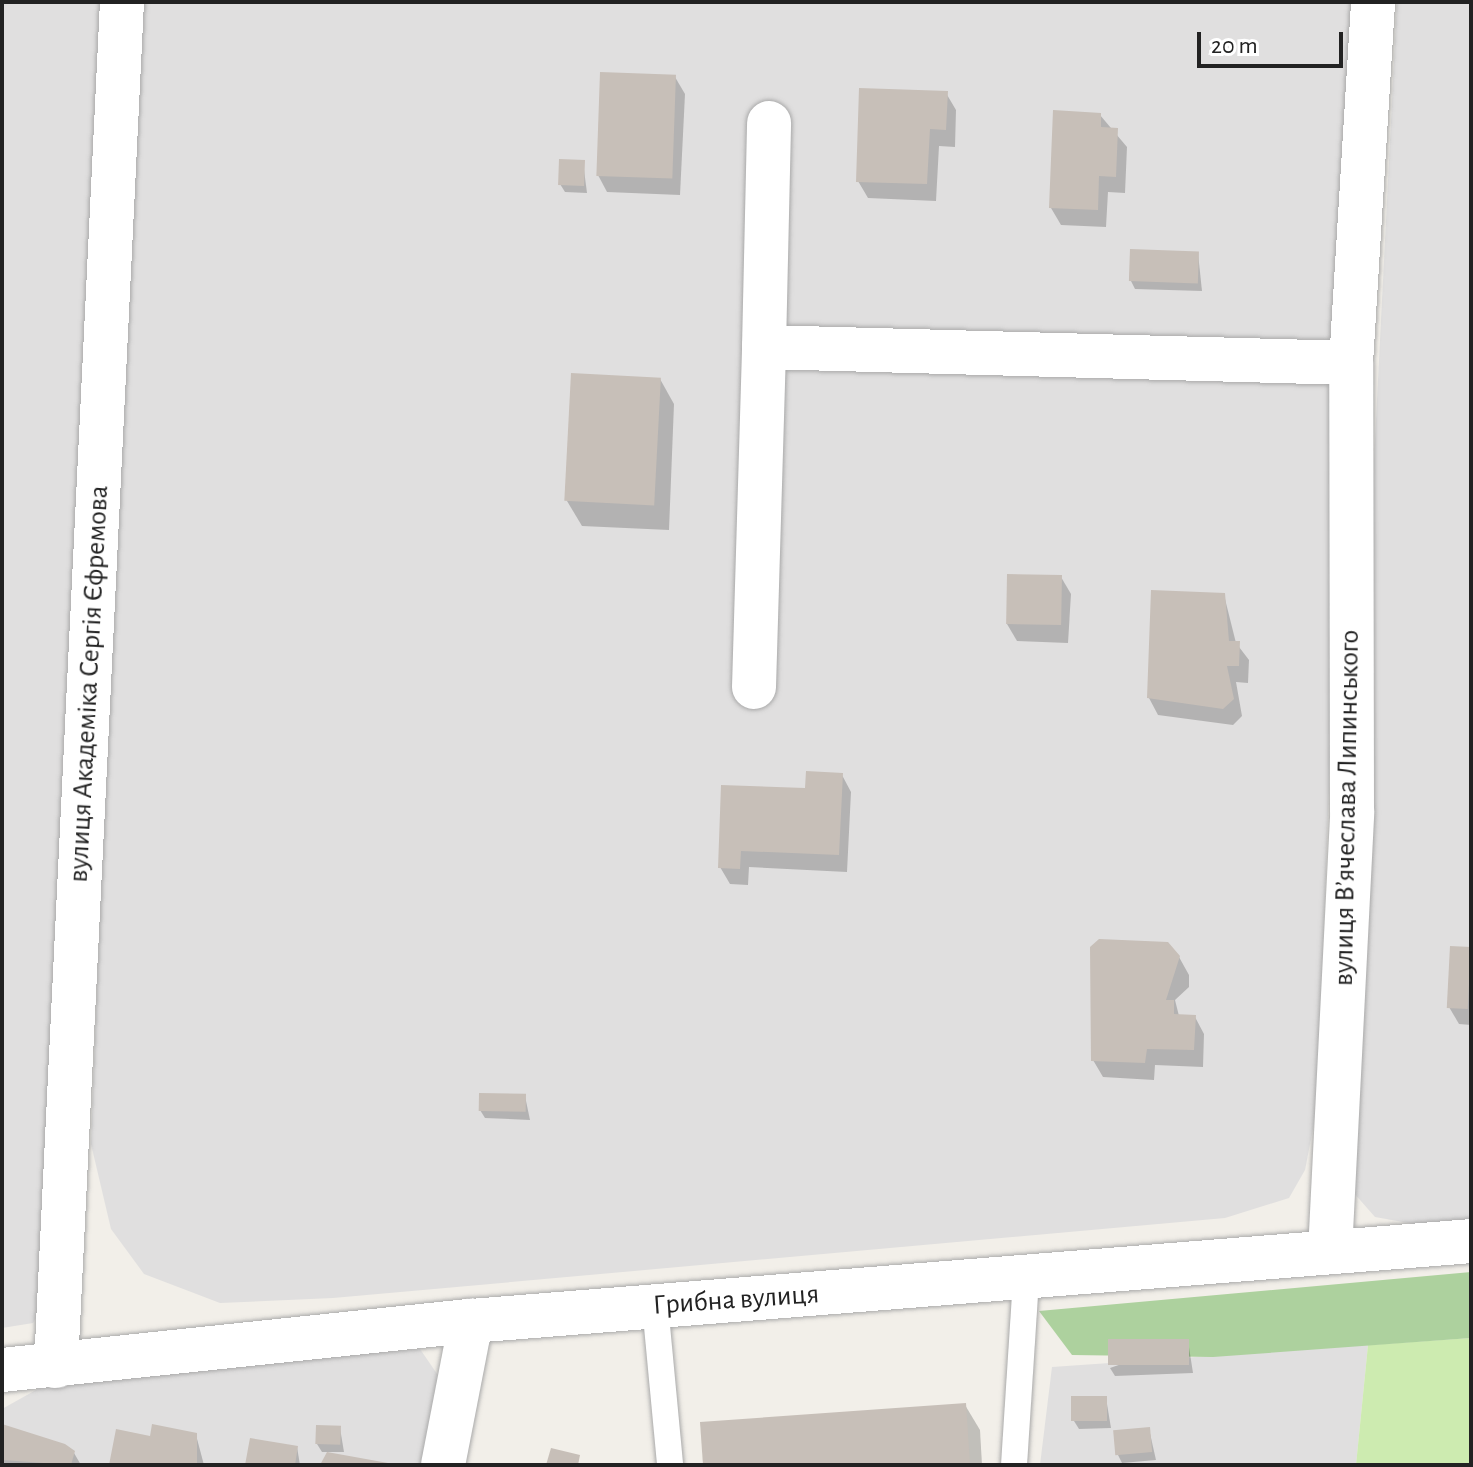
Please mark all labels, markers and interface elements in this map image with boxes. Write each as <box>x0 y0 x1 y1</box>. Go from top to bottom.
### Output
scale bar <box>1201 16 1347 66</box>
text: 20 m <box>1211 34 1258 58</box>
street label: вулиця Академіка Сергія Єфремова <box>62 485 116 883</box>
street label: вулиця Вʼячеслава Липинського <box>1327 630 1367 986</box>
street label: Грибна вулиця <box>652 1277 820 1323</box>

